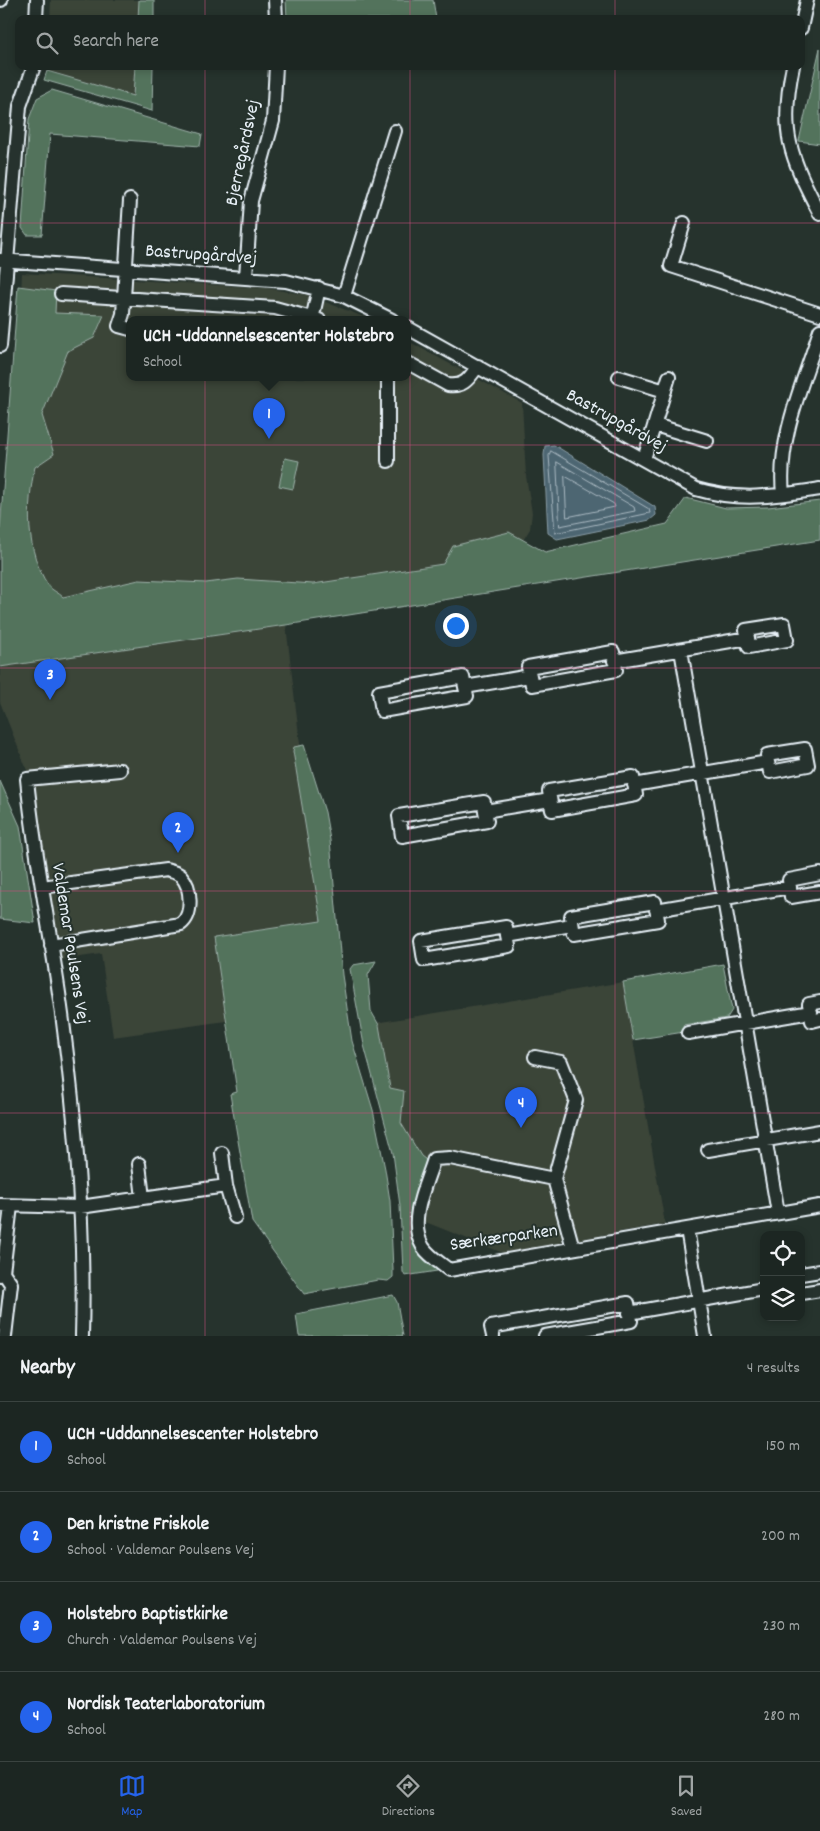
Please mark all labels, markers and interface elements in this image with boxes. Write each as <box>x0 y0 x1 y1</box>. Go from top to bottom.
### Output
search box <box>15 15 805 70</box>
icon: search <box>33 29 61 57</box>
text: Search here <box>73 29 159 56</box>
street label: Bjerregårdsvej <box>220 97 268 209</box>
street label: Bastrupgårdvej <box>144 239 258 273</box>
popup <box>126 316 411 381</box>
text: UCH -Uddannelsescenter Holstebro <box>143 324 394 351</box>
text: School <box>143 351 182 374</box>
street label: Bastrupgårdvej <box>560 383 672 461</box>
pin: 1 <box>253 398 285 439</box>
your location <box>443 613 469 639</box>
pin: 3 <box>34 659 66 700</box>
pin: 2 <box>162 812 194 853</box>
street label: Valdemar Poulsens Vej <box>43 861 95 1027</box>
pin: 4 <box>505 1087 537 1128</box>
street label: Særkærparken <box>448 1218 560 1260</box>
map controls <box>760 1231 805 1321</box>
button: locate <box>760 1231 805 1276</box>
button: layers <box>760 1276 805 1321</box>
text: Nearby <box>20 1354 75 1384</box>
text: 4 results <box>747 1357 800 1380</box>
text: UCH -Uddannelsescenter Holstebro <box>67 1422 318 1449</box>
text: 1 <box>34 1435 38 1458</box>
text: 150 m <box>766 1435 800 1458</box>
text: School <box>67 1449 106 1472</box>
text: Den kristne Friskole <box>67 1512 209 1539</box>
text: 2 <box>33 1525 40 1548</box>
text: 200 m <box>761 1525 800 1548</box>
text: School · Valdemar Poulsens Vej <box>67 1539 254 1562</box>
text: Holstebro Baptistkirke <box>67 1602 228 1629</box>
text: 3 <box>32 1615 40 1638</box>
text: 230 m <box>763 1615 800 1638</box>
text: Church · Valdemar Poulsens Vej <box>67 1629 257 1652</box>
text: Nordisk Teaterlaboratorium <box>67 1692 265 1719</box>
text: 4 <box>33 1705 39 1728</box>
text: 280 m <box>763 1705 800 1728</box>
text: School <box>67 1719 106 1742</box>
tab: Map <box>118 1772 146 1822</box>
tab: Directions <box>382 1772 435 1822</box>
tab: Saved <box>671 1772 702 1822</box>

